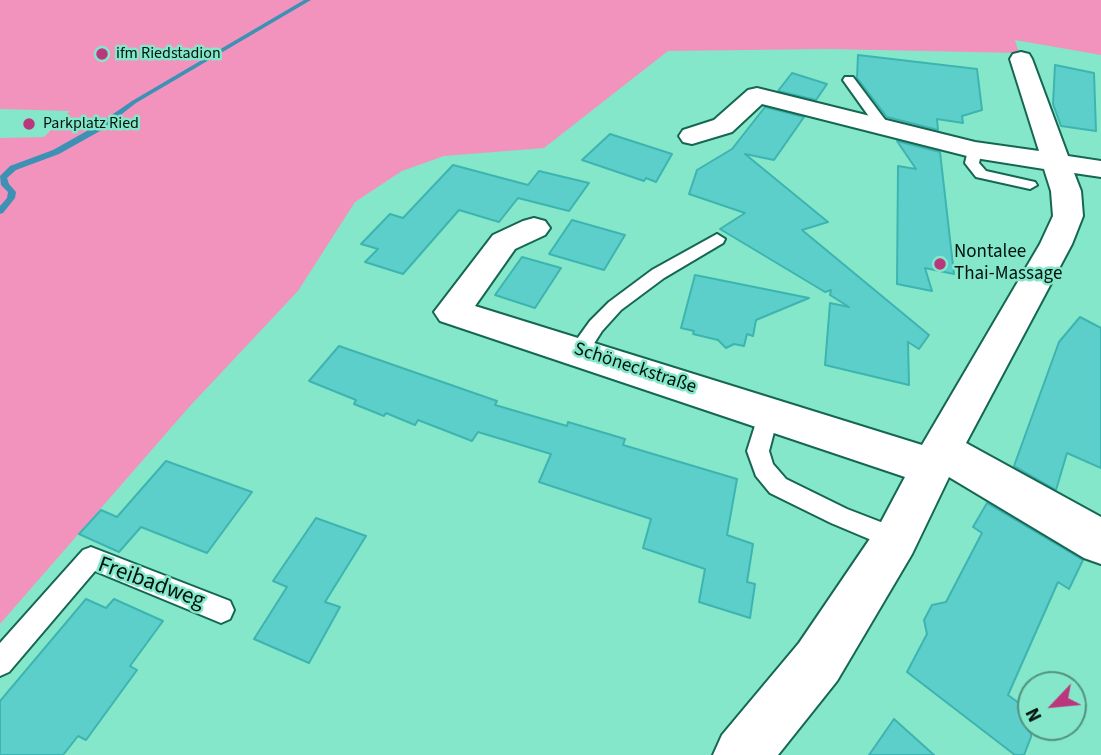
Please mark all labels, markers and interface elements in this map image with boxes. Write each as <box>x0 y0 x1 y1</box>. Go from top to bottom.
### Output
place label: ifm Riedstadion <box>116 44 221 64</box>
marker: ifm Riedstadion <box>94 46 110 62</box>
place label: Parkplatz Ried <box>43 114 139 134</box>
marker: Parkplatz Ried <box>21 116 37 132</box>
place label: Nontalee Thai-Massage <box>954 242 1062 286</box>
marker: Nontalee Thai-Massage <box>932 256 948 272</box>
street label: Schöneckstraße <box>571 338 699 400</box>
street label: Freibadweg <box>94 552 208 616</box>
north arrow <box>1017 671 1087 741</box>
text: N <box>1020 703 1049 726</box>

